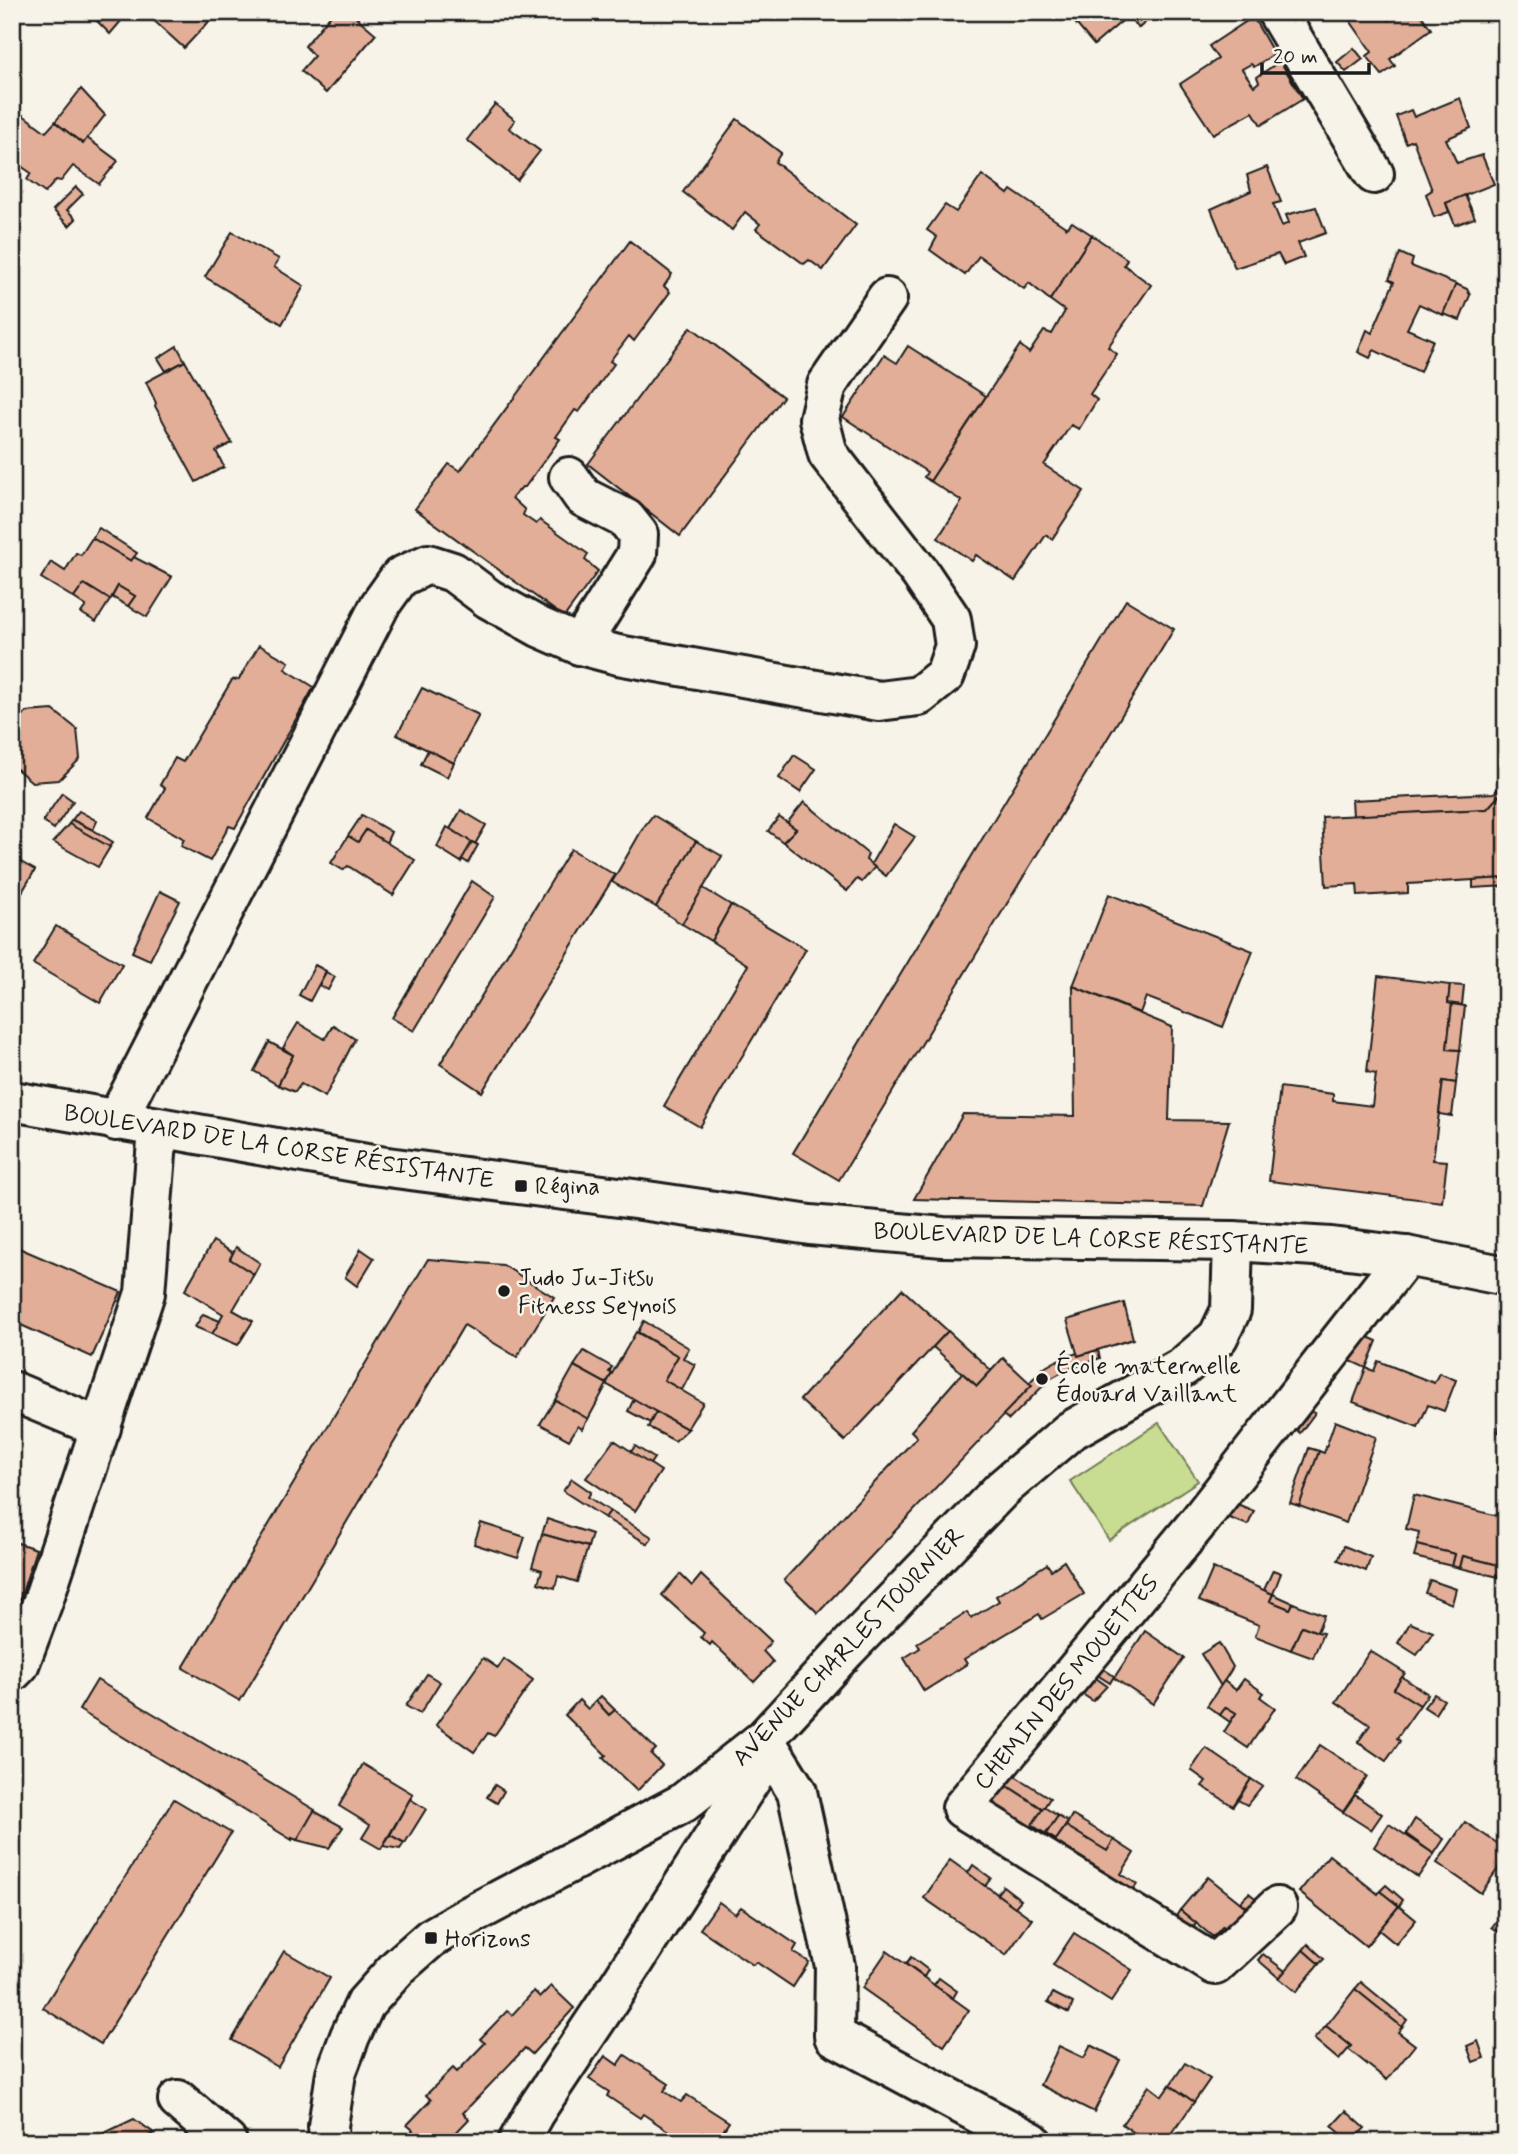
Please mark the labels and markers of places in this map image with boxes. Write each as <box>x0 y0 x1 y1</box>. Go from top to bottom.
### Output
place label: Régina <box>535 1172 600 1203</box>
marker: Régina <box>513 1178 529 1194</box>
place label: Judo Ju-Jitsu Fitness Seynois <box>518 1263 677 1322</box>
marker: Judo Ju-Jitsu Fitness Seynois <box>496 1283 512 1299</box>
place label: École maternelle Édouard Vaillant <box>1056 1349 1241 1410</box>
marker: École maternelle Édouard Vaillant <box>1034 1371 1050 1387</box>
place label: Horizons <box>445 1924 531 1955</box>
marker: Horizons <box>423 1930 439 1946</box>

